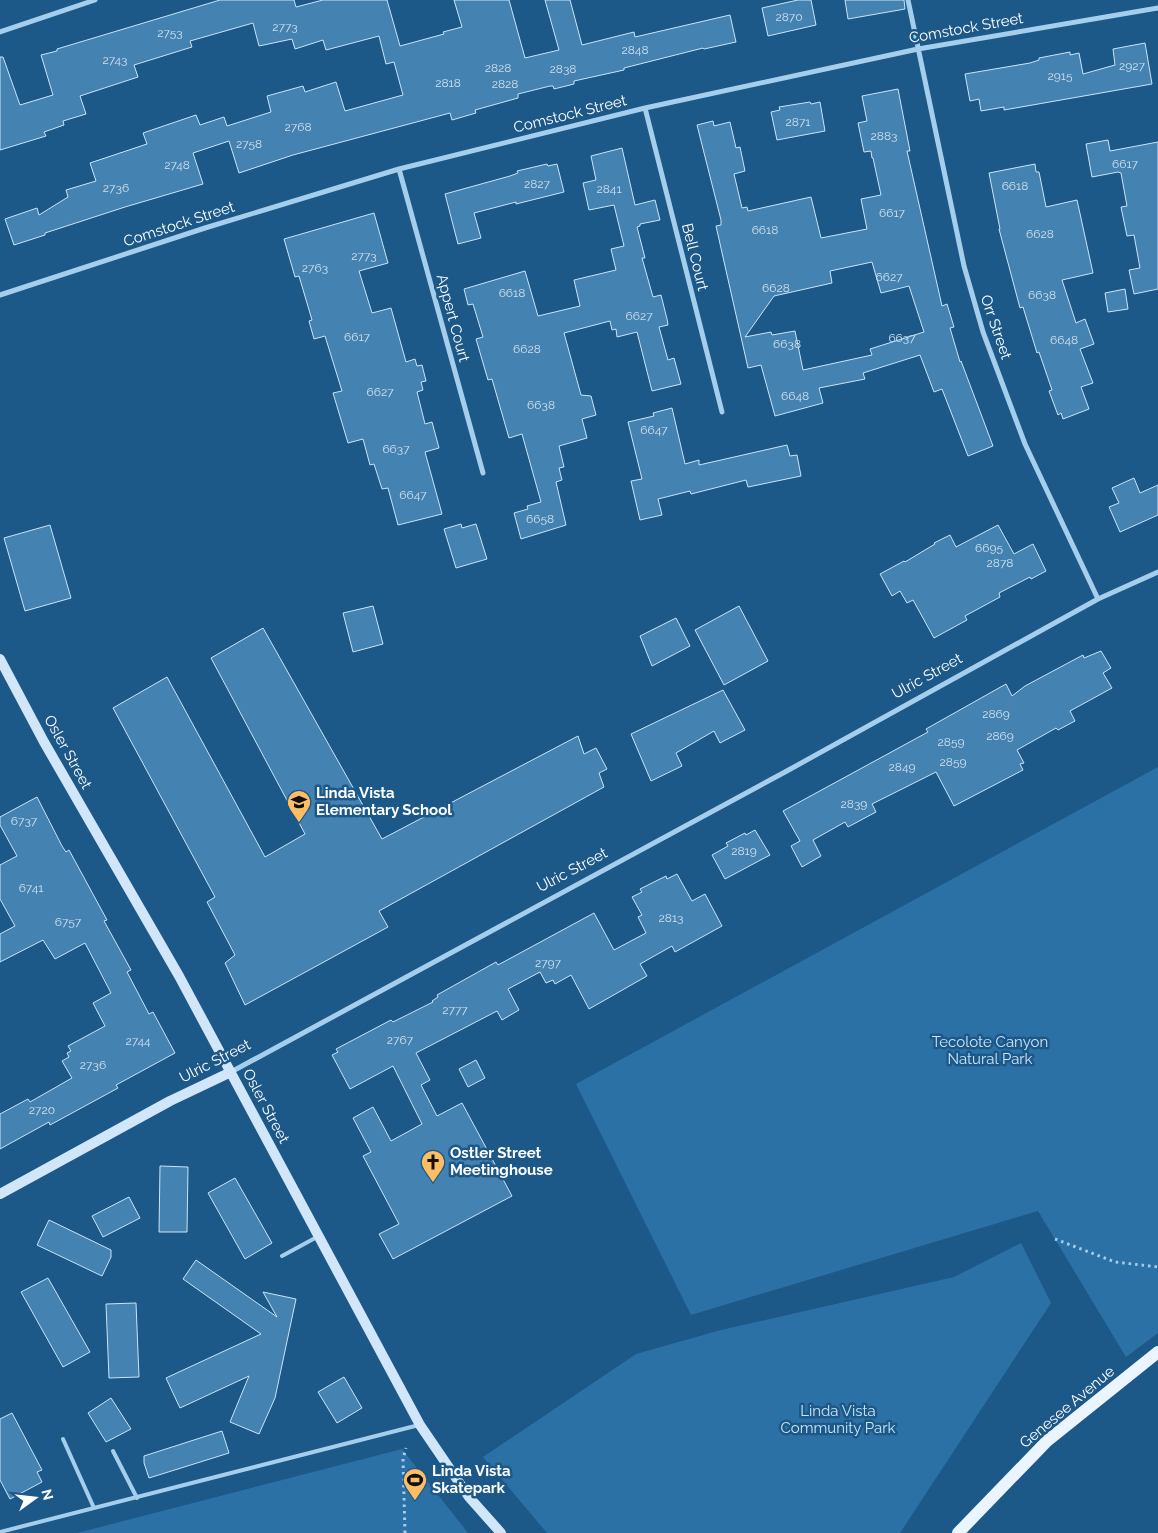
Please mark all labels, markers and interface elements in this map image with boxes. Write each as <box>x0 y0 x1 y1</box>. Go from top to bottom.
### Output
street label: Comstock Street <box>907 9 1025 47</box>
house number: 2870 <box>775 10 803 24</box>
house number: 2773 <box>272 20 298 34</box>
house number: 2753 <box>157 26 183 40</box>
house number: 2848 <box>621 43 649 57</box>
house number: 2743 <box>102 53 128 67</box>
house number: 2927 <box>1119 59 1146 73</box>
house number: 2828 <box>485 61 511 75</box>
house number: 2838 <box>550 62 576 76</box>
house number: 2915 <box>1048 69 1073 83</box>
house number: 2818 <box>435 76 461 90</box>
house number: 2828 <box>492 77 518 91</box>
street label: Comstock Street <box>512 91 628 137</box>
house number: 2871 <box>786 115 810 129</box>
house number: 2768 <box>284 120 312 134</box>
house number: 2883 <box>871 129 897 143</box>
house number: 2758 <box>236 137 262 151</box>
house number: 6617 <box>1112 157 1139 171</box>
house number: 2748 <box>164 158 190 172</box>
house number: 2827 <box>524 177 551 191</box>
house number: 6618 <box>1002 179 1028 193</box>
house number: 2736 <box>103 181 129 195</box>
house number: 2841 <box>596 182 622 196</box>
street label: Comstock Street <box>121 198 237 250</box>
house number: 6617 <box>879 206 906 220</box>
street label: Bell Court <box>678 221 712 293</box>
house number: 6618 <box>752 223 778 237</box>
house number: 6628 <box>1026 227 1054 241</box>
house number: 2773 <box>351 249 377 263</box>
house number: 2763 <box>302 261 328 275</box>
house number: 6627 <box>875 270 903 284</box>
street label: Appert Court <box>433 272 473 364</box>
house number: 6628 <box>762 281 790 295</box>
house number: 6618 <box>499 286 525 300</box>
house number: 6638 <box>1028 288 1056 302</box>
street label: Orr Street <box>977 292 1015 362</box>
house number: 6627 <box>625 309 653 323</box>
house number: 6617 <box>344 330 371 344</box>
house number: 6637 <box>888 331 916 345</box>
house number: 6648 <box>1050 333 1078 347</box>
house number: 6638 <box>773 337 801 351</box>
house number: 6628 <box>513 342 541 356</box>
house number: 6627 <box>366 385 394 399</box>
house number: 6648 <box>781 389 809 403</box>
house number: 6638 <box>527 398 555 412</box>
house number: 6647 <box>640 423 668 437</box>
house number: 6637 <box>382 442 410 456</box>
house number: 6647 <box>399 488 427 502</box>
house number: 6658 <box>526 512 554 526</box>
house number: 6695 <box>975 541 1003 555</box>
house number: 2878 <box>987 556 1013 570</box>
street label: Ulric Street <box>889 649 965 703</box>
house number: 2869 <box>982 707 1010 721</box>
street label: Osler Street <box>40 712 96 792</box>
house number: 2869 <box>986 729 1014 743</box>
house number: 2859 <box>938 735 964 749</box>
house number: 2859 <box>940 755 966 769</box>
house number: 2849 <box>889 760 915 774</box>
place label: Linda Vista Elementary School <box>316 784 452 819</box>
school or university icon: Linda Vista Elementary School <box>286 789 312 823</box>
house number: 2839 <box>841 797 867 811</box>
house number: 6737 <box>11 814 38 828</box>
street label: Ulric Street <box>534 844 610 896</box>
house number: 2819 <box>731 844 757 858</box>
house number: 6741 <box>19 881 43 895</box>
house number: 2813 <box>659 911 683 925</box>
house number: 6757 <box>55 915 82 929</box>
house number: 2797 <box>535 956 562 970</box>
house number: 2777 <box>442 1003 468 1017</box>
house number: 2767 <box>387 1033 414 1047</box>
park label: Tecolote Canyon Natural Park <box>932 1033 1048 1068</box>
house number: 2744 <box>125 1034 151 1048</box>
street label: Ulric Street <box>176 1035 254 1087</box>
house number: 2736 <box>80 1058 106 1072</box>
street label: Osler Street <box>239 1066 293 1146</box>
house number: 2720 <box>29 1103 55 1117</box>
place label: Ostler Street Meetinghouse <box>450 1144 553 1179</box>
church icon: Ostler Street Meetinghouse <box>420 1149 446 1183</box>
street label: Genesee Avenue <box>1016 1362 1118 1452</box>
park label: Linda Vista Community Park <box>781 1402 896 1437</box>
place label: Linda Vista Skatepark <box>432 1462 511 1497</box>
sports icon: Linda Vista Skatepark <box>402 1467 428 1501</box>
north arrow <box>10 1473 60 1523</box>
text: N <box>38 1487 57 1502</box>

